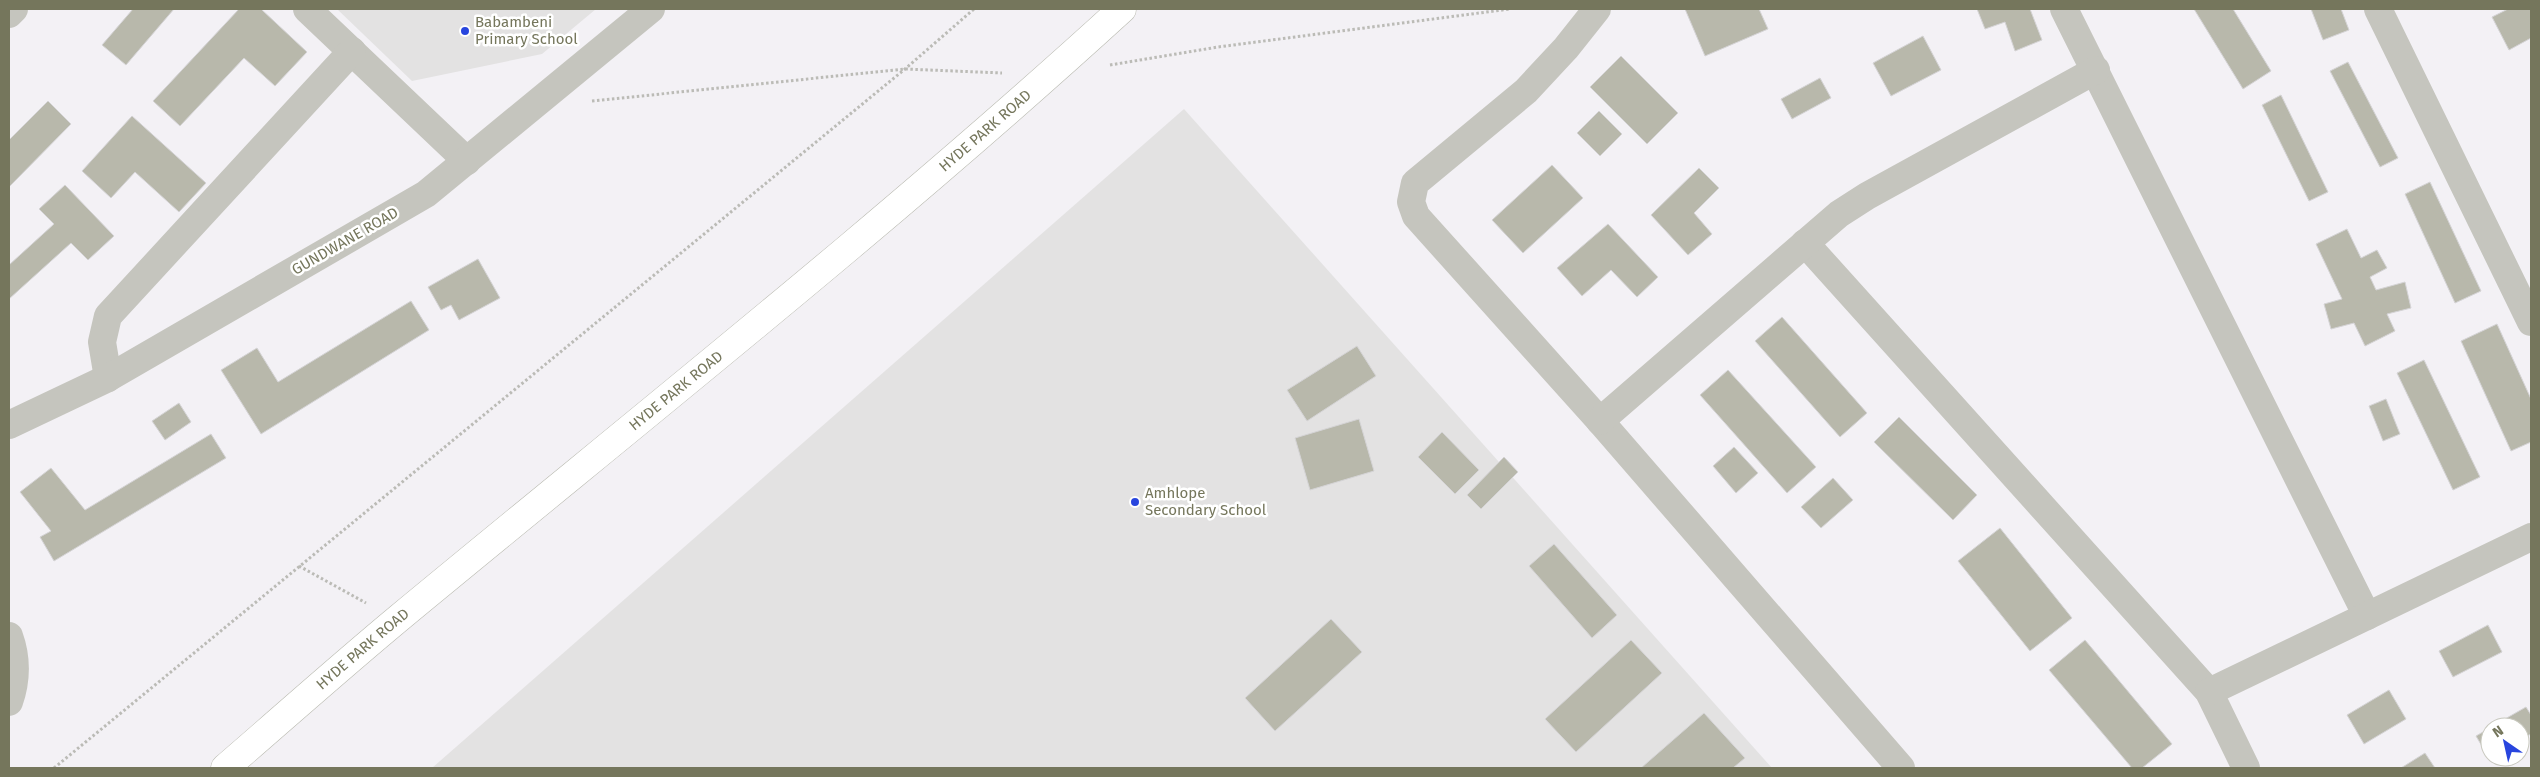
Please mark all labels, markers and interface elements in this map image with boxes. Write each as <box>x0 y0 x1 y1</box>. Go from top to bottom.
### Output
place label: Babambeni Primary School <box>475 13 578 48</box>
marker: Babambeni Primary School <box>459 25 471 37</box>
street label: HYDE PARK ROAD <box>935 86 1035 176</box>
street label: GUNDWANE ROAD <box>289 203 401 279</box>
street label: HYDE PARK ROAD <box>625 347 726 434</box>
place label: Amhlope Secondary School <box>1145 484 1267 519</box>
marker: Amhlope Secondary School <box>1129 496 1141 508</box>
street label: HYDE PARK ROAD <box>313 605 413 693</box>
north arrow <box>2480 717 2530 767</box>
text: N <box>2489 722 2507 741</box>

